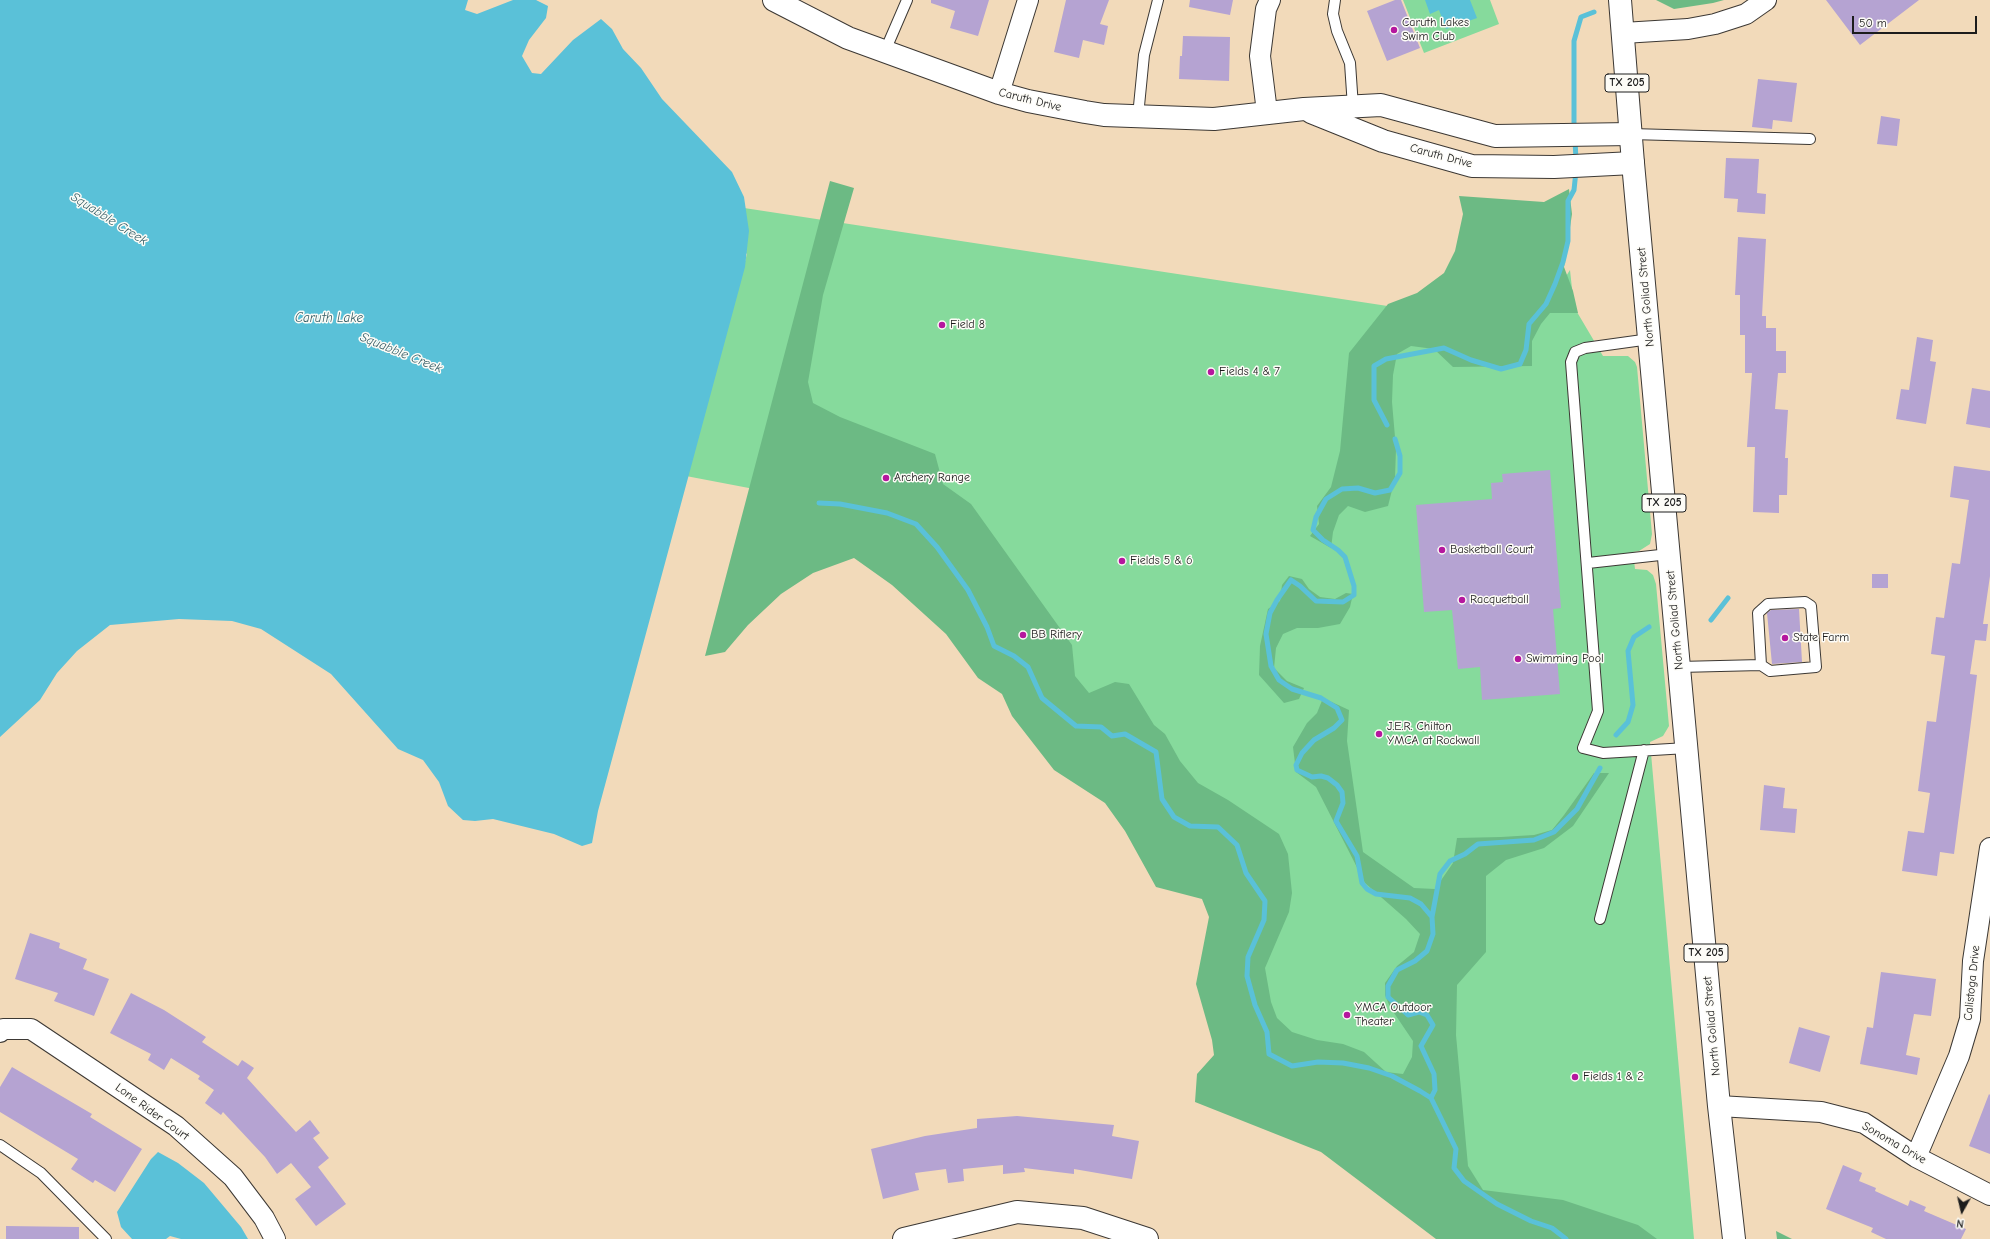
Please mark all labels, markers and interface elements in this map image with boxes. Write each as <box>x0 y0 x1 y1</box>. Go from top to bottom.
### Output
scale bar <box>1854 8 1979 34</box>
place label: Caruth Lakes Swim Club <box>1402 16 1469 44</box>
text: 50 m <box>1859 16 1887 30</box>
marker: Caruth Lakes Swim Club <box>1389 25 1399 35</box>
road number: TX 205 <box>1605 74 1649 92</box>
street label: Caruth Drive <box>997 85 1063 115</box>
street label: Caruth Drive <box>1408 141 1474 171</box>
water label: Squabble Creek <box>68 189 150 249</box>
street label: North Goliad Street <box>1634 247 1658 347</box>
water label: Caruth Lake <box>295 310 363 326</box>
place label: Field 8 <box>950 318 985 332</box>
marker: Field 8 <box>937 320 947 330</box>
water label: Squabble Creek <box>358 329 444 377</box>
place label: Fields 4 & 7 <box>1219 365 1280 379</box>
marker: Fields 4 & 7 <box>1206 367 1216 377</box>
place label: Archery Range <box>894 471 970 485</box>
marker: Archery Range <box>881 473 891 483</box>
road number: TX 205 <box>1642 494 1686 512</box>
place label: Basketball Court <box>1450 543 1534 557</box>
marker: Basketball Court <box>1437 545 1447 555</box>
place label: Fields 5 & 6 <box>1130 554 1192 568</box>
marker: Fields 5 & 6 <box>1117 556 1127 566</box>
street label: North Goliad Street <box>1663 570 1687 670</box>
place label: Racquetball <box>1470 593 1529 607</box>
marker: Racquetball <box>1457 595 1467 605</box>
place label: BB Riflery <box>1031 628 1082 642</box>
marker: BB Riflery <box>1018 630 1028 640</box>
place label: State Farm <box>1793 631 1849 645</box>
marker: State Farm <box>1780 633 1790 643</box>
place label: Swimming Pool <box>1526 652 1604 666</box>
marker: Swimming Pool <box>1513 654 1523 664</box>
place label: J.E.R. Chilton YMCA at Rockwall <box>1387 720 1479 748</box>
marker: J.E.R. Chilton YMCA at Rockwall <box>1374 729 1384 739</box>
road number: TX 205 <box>1684 944 1728 962</box>
street label: Calistoga Drive <box>1961 945 1983 1021</box>
street label: North Goliad Street <box>1700 976 1724 1076</box>
place label: YMCA Outdoor Theater <box>1355 1001 1431 1029</box>
marker: YMCA Outdoor Theater <box>1342 1010 1352 1020</box>
place label: Fields 1 & 2 <box>1583 1070 1643 1084</box>
marker: Fields 1 & 2 <box>1570 1072 1580 1082</box>
street label: Lone Rider Court <box>112 1080 192 1144</box>
street label: Sonoma Drive <box>1859 1119 1929 1167</box>
north arrow <box>1942 1191 1982 1231</box>
text: N <box>1956 1216 1965 1230</box>

